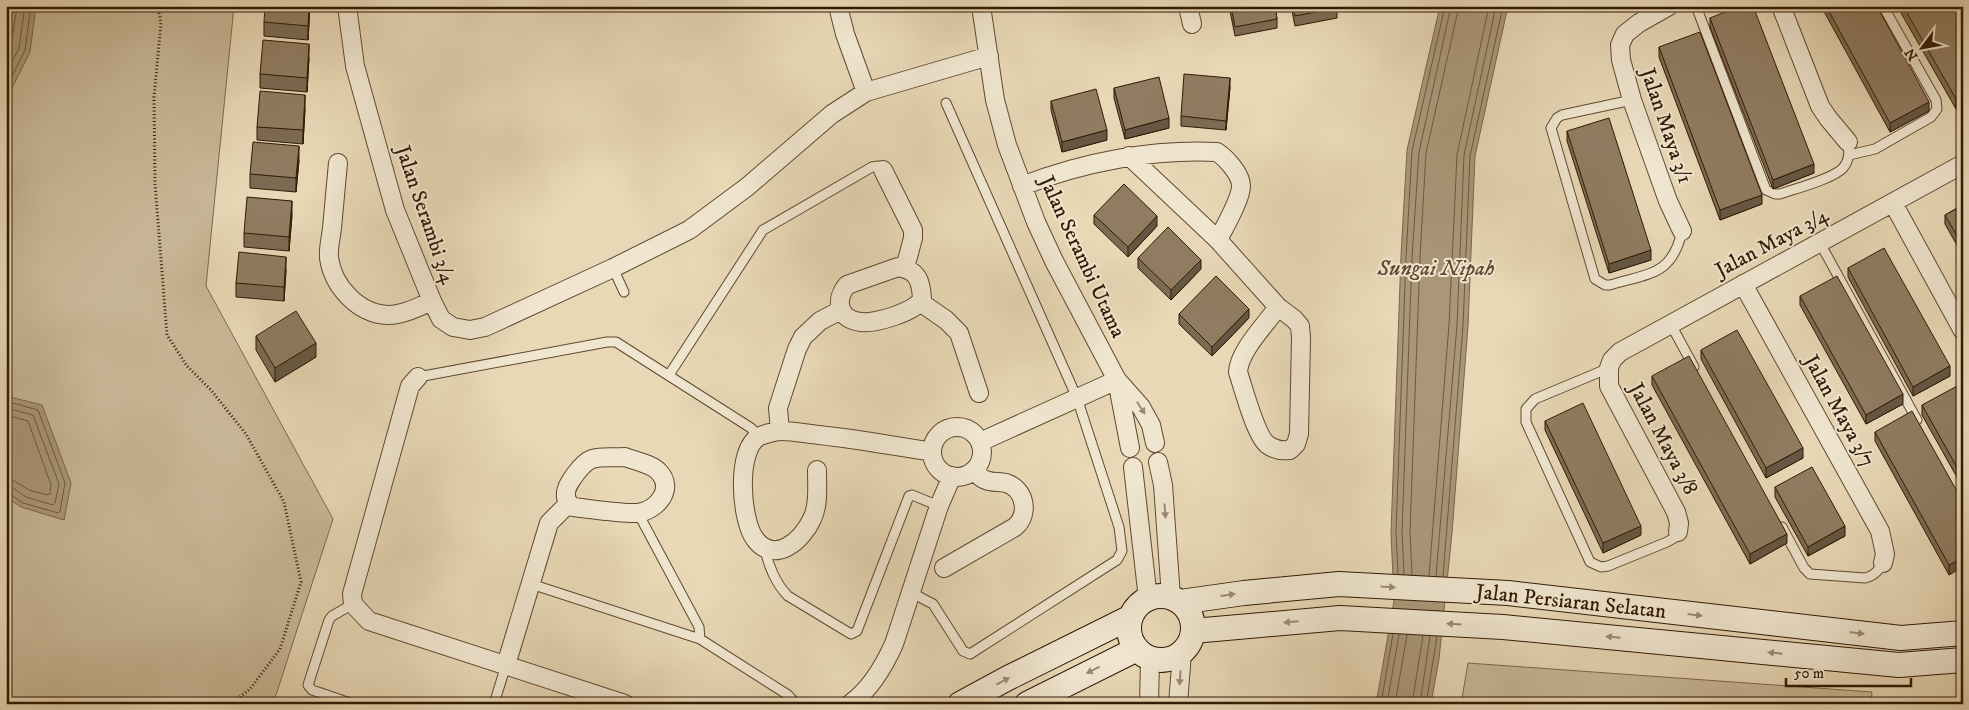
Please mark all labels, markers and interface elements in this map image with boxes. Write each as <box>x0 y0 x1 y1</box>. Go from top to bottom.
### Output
north arrow <box>1896 22 1946 72</box>
text: N <box>1901 44 1923 64</box>
street label: Jalan Maya 3/1 <box>1633 63 1698 187</box>
street label: Jalan Serambi 3/4 <box>389 141 461 288</box>
street label: Jalan Serambi Utama <box>1032 170 1131 342</box>
street label: Jalan Maya 3/4 <box>1709 202 1834 285</box>
water label: Sungai Nipah <box>1376 255 1495 282</box>
street label: Jalan Maya 3/7 <box>1797 349 1880 471</box>
street label: Jalan Maya 3/8 <box>1622 377 1703 499</box>
one-way arrow <box>1136 402 1146 415</box>
one-way arrow <box>1161 503 1169 519</box>
street label: Jalan Persiaran Selatan <box>1473 579 1667 625</box>
one-way arrow <box>1380 583 1396 591</box>
one-way arrow <box>1220 591 1236 599</box>
one-way arrow <box>1688 611 1704 619</box>
one-way arrow <box>1283 619 1299 627</box>
one-way arrow <box>1446 620 1462 628</box>
one-way arrow <box>1849 629 1865 637</box>
one-way arrow <box>1605 633 1621 641</box>
one-way arrow <box>1766 649 1782 657</box>
scale bar <box>1786 655 1912 687</box>
text: 50 m <box>1794 664 1824 683</box>
one-way arrow <box>1086 667 1100 675</box>
one-way arrow <box>1176 671 1184 687</box>
one-way arrow <box>997 676 1010 685</box>

